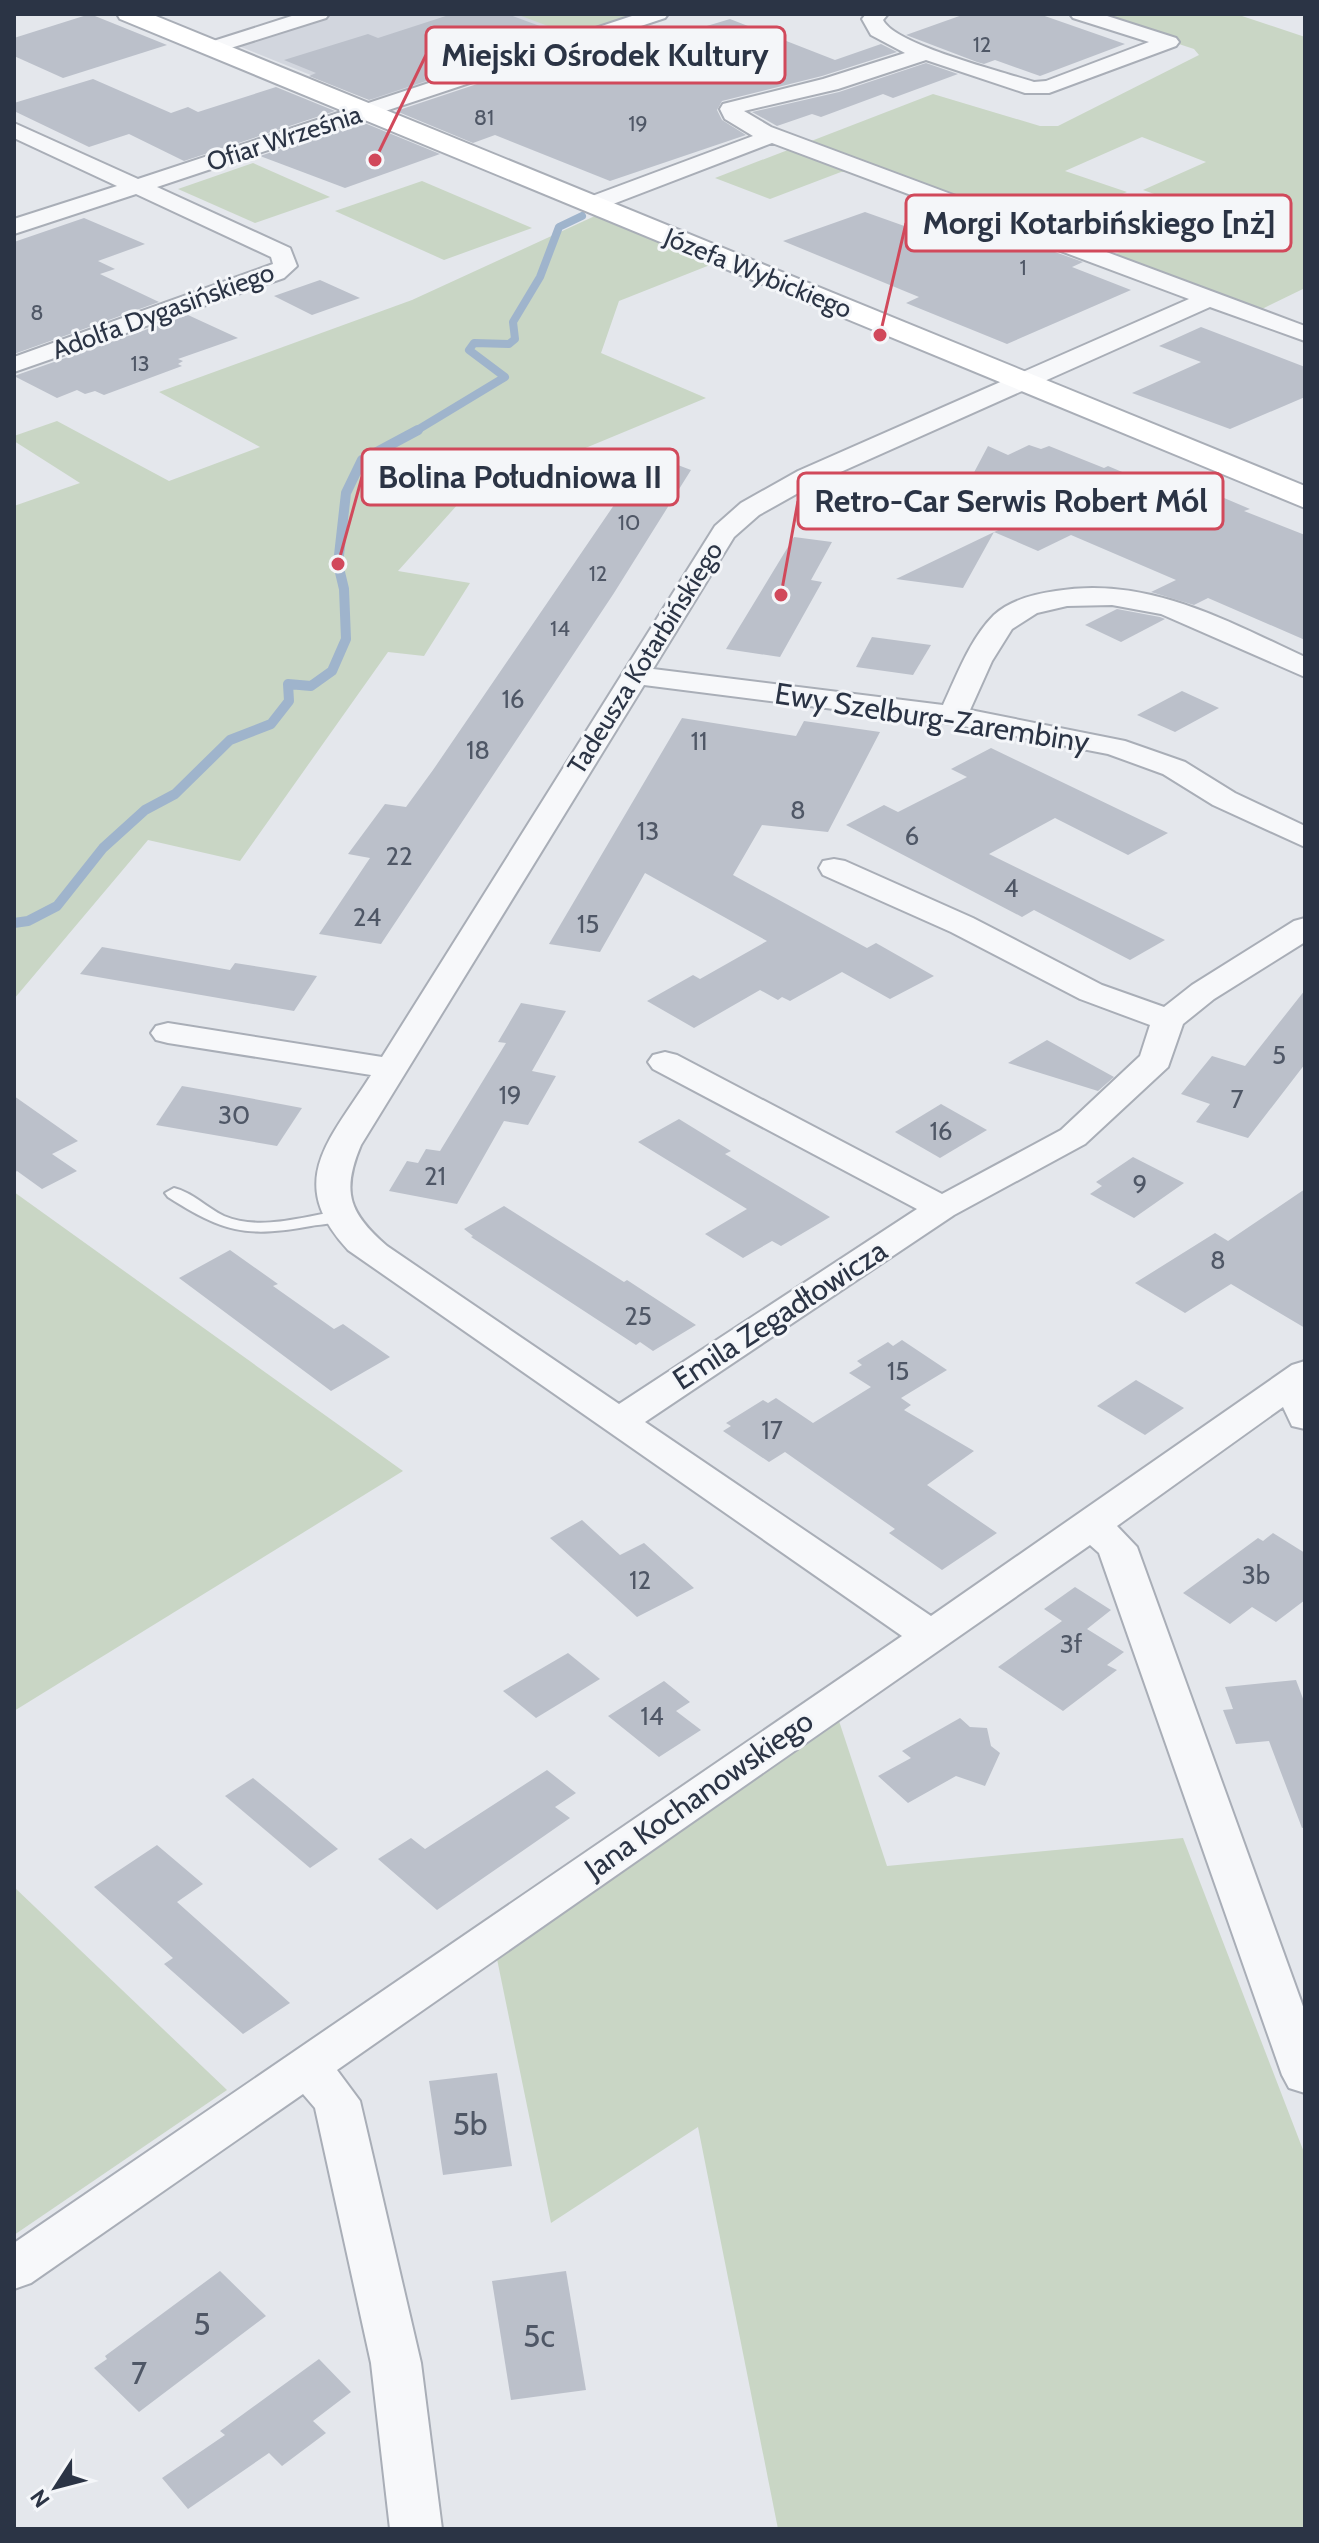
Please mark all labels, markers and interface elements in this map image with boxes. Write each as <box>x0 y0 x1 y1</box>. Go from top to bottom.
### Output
callout: Miejski Ośrodek Kultury <box>426 27 785 83</box>
house number: 12 <box>973 31 991 58</box>
text: Miejski Ośrodek Kultury <box>441 35 769 74</box>
street label: Ofiar Września <box>202 98 366 178</box>
house number: 81 <box>474 104 494 131</box>
house number: 19 <box>628 110 648 137</box>
callout: Morgi Kotarbińskiego [nż] <box>906 195 1291 251</box>
text: Morgi Kotarbińskiego [nż] <box>922 203 1276 242</box>
street label: Józefa Wybickiego <box>659 220 856 325</box>
house number: 1 <box>1019 254 1027 281</box>
street label: Adolfa Dygasińskiego <box>48 256 278 366</box>
house number: 8 <box>30 299 44 326</box>
house number: 13 <box>130 350 150 377</box>
callout: Bolina Południowa II <box>362 449 678 505</box>
text: Bolina Południowa II <box>378 457 662 496</box>
callout: Retro-Car Serwis Robert Mól <box>798 473 1223 529</box>
text: Retro-Car Serwis Robert Mól <box>814 481 1208 520</box>
house number: 10 <box>618 509 640 536</box>
street label: Tadeusza Kotarbińskiego <box>560 536 730 780</box>
house number: 12 <box>589 560 607 587</box>
house number: 14 <box>550 615 570 642</box>
street label: Ewy Szelburg-Zarembiny <box>772 674 1092 761</box>
house number: 16 <box>501 683 525 715</box>
house number: 11 <box>691 725 707 757</box>
house number: 18 <box>466 734 490 766</box>
house number: 8 <box>790 794 806 826</box>
house number: 13 <box>637 815 659 847</box>
house number: 6 <box>905 820 919 852</box>
house number: 22 <box>385 840 413 872</box>
house number: 4 <box>1003 872 1019 904</box>
house number: 24 <box>353 901 381 933</box>
house number: 15 <box>577 908 599 940</box>
house number: 5 <box>1272 1039 1286 1071</box>
house number: 19 <box>498 1079 522 1111</box>
house number: 7 <box>1230 1083 1244 1115</box>
house number: 30 <box>218 1099 250 1131</box>
house number: 16 <box>929 1115 953 1147</box>
house number: 21 <box>424 1160 446 1192</box>
house number: 9 <box>1133 1168 1147 1200</box>
street label: Emila Zegadłowicza <box>666 1231 894 1398</box>
house number: 8 <box>1210 1244 1226 1276</box>
house number: 25 <box>624 1300 652 1332</box>
house number: 15 <box>887 1355 909 1387</box>
house number: 17 <box>761 1414 783 1446</box>
house number: 3b <box>1242 1559 1270 1591</box>
house number: 12 <box>629 1564 651 1596</box>
house number: 3f <box>1060 1628 1083 1660</box>
house number: 14 <box>640 1700 664 1732</box>
street label: Jana Kochanowskiego <box>577 1702 820 1888</box>
house number: 5b <box>452 2104 488 2143</box>
house number: 5 <box>193 2304 211 2343</box>
house number: 5c <box>523 2316 555 2355</box>
house number: 7 <box>131 2353 147 2392</box>
north arrow <box>16 2447 96 2527</box>
text: N <box>25 2484 56 2513</box>

